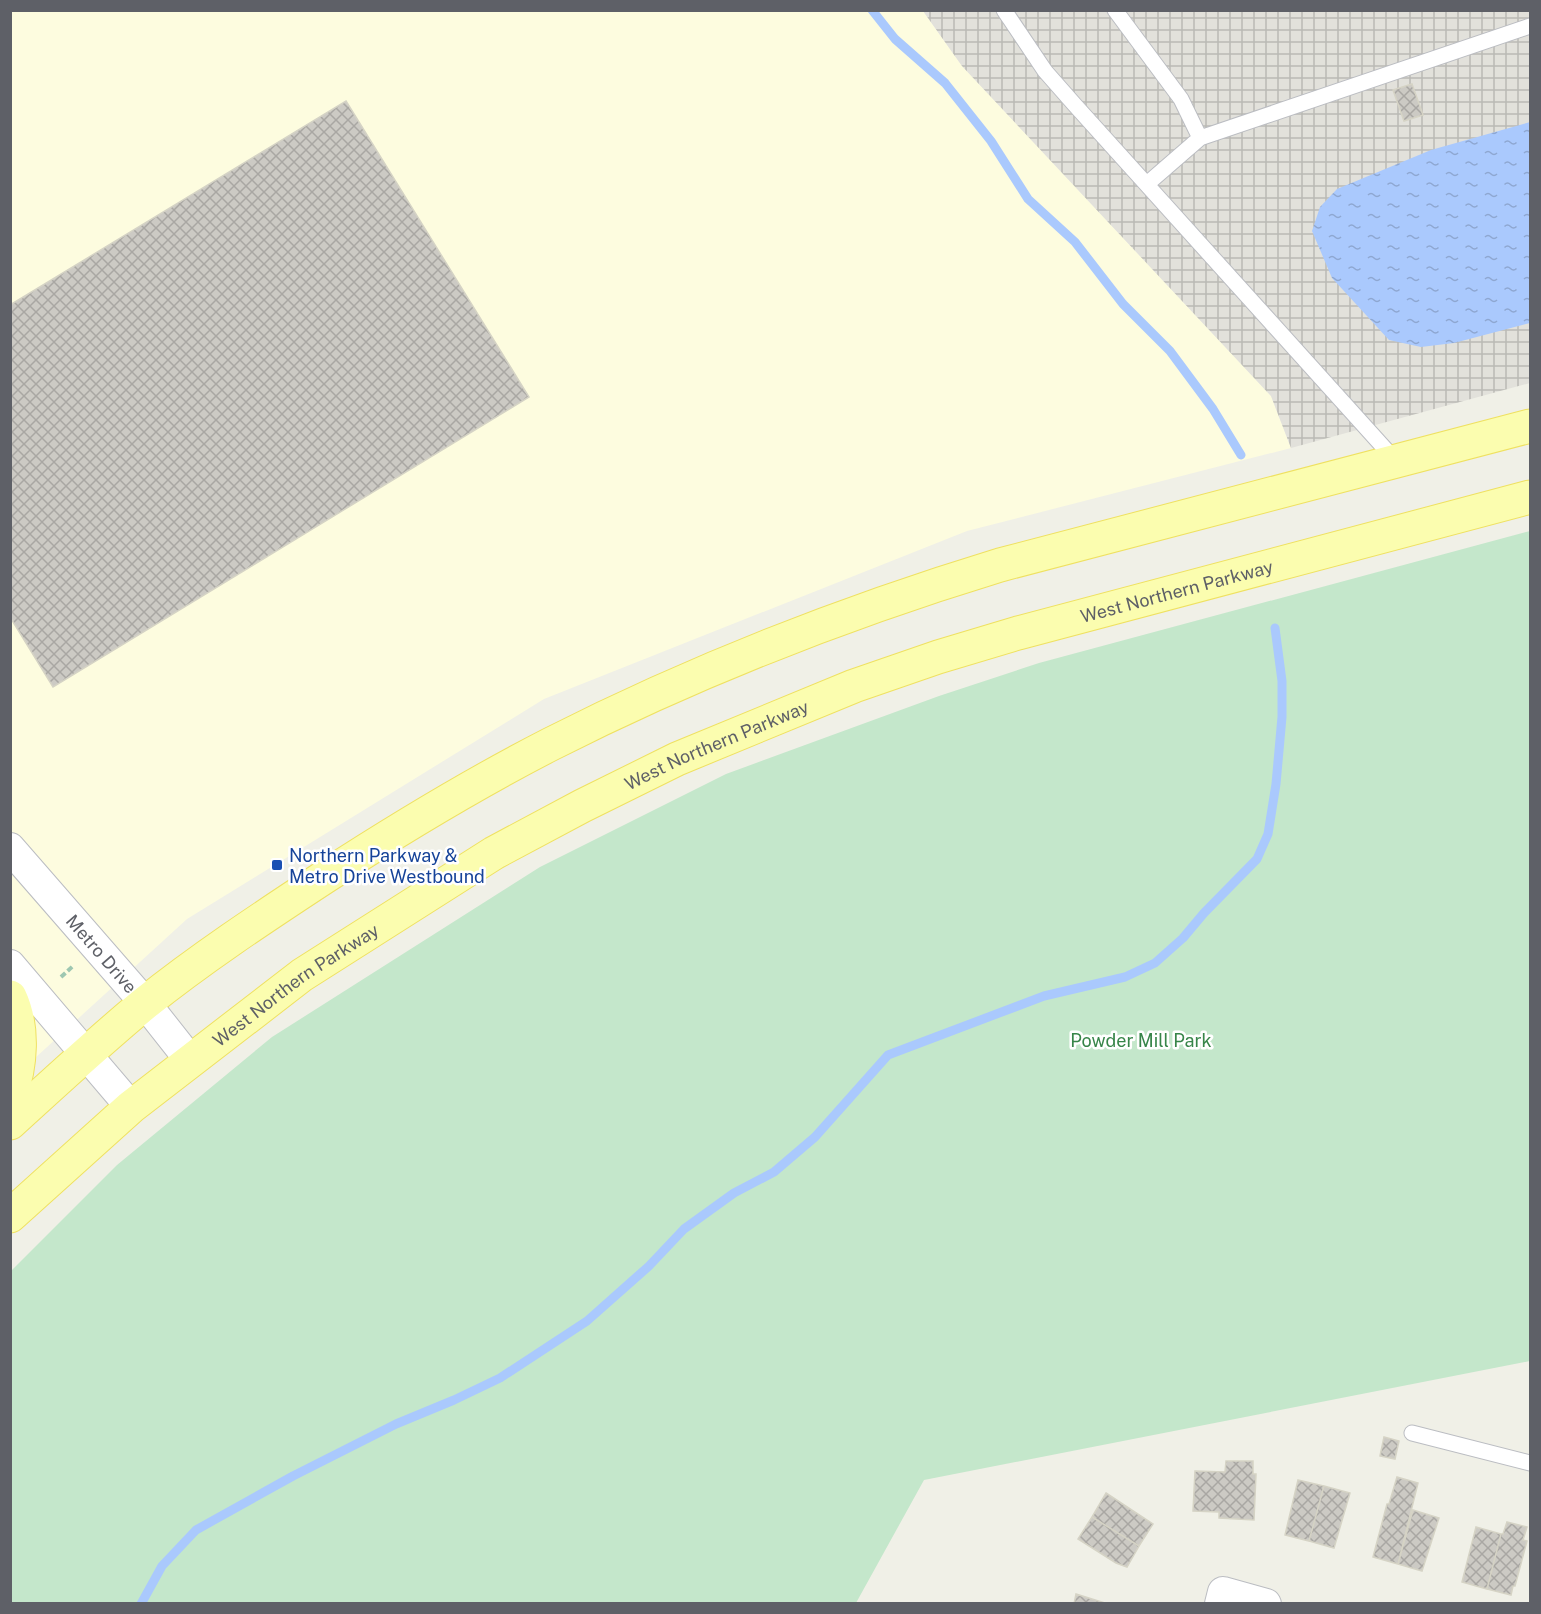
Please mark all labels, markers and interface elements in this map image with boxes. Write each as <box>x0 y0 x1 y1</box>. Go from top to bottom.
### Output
street label: West Northern Parkway <box>1078 555 1275 627</box>
street label: West Northern Parkway <box>621 695 812 794</box>
place label: Northern Parkway & Metro Drive Westbound <box>289 845 485 887</box>
marker: Northern Parkway & Metro Drive Westbound <box>270 858 284 872</box>
street label: Metro Drive <box>62 910 142 997</box>
street label: West Northern Parkway <box>208 919 382 1051</box>
park label: Powder Mill Park <box>1070 1030 1212 1051</box>

